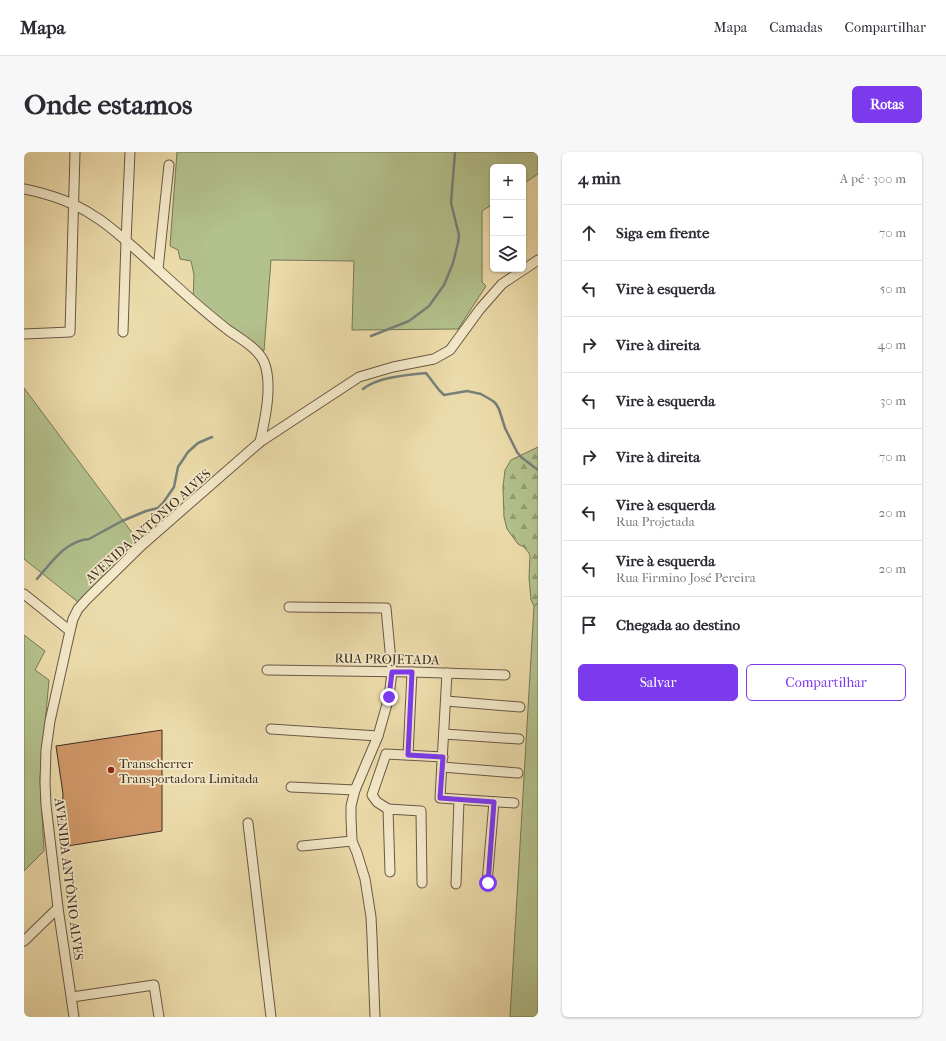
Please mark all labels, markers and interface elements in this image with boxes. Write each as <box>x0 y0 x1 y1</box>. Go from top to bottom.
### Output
text: Mapa <box>20 17 65 39</box>
text: Mapa <box>714 19 747 36</box>
text: Camadas <box>769 19 823 36</box>
text: Compartilhar <box>845 19 926 36</box>
button: Rotas <box>852 86 922 123</box>
text: Onde estamos <box>24 88 192 121</box>
map controls <box>490 164 526 272</box>
button: + <box>490 164 526 200</box>
text: 4 min <box>578 168 621 188</box>
text: A pé · 300 m <box>840 171 906 186</box>
button: − <box>490 200 526 236</box>
icon: ahead <box>578 222 600 244</box>
text: Siga em frente <box>616 224 709 242</box>
text: 70 m <box>879 225 906 240</box>
button: layers <box>490 236 526 272</box>
icon: left <box>578 278 600 300</box>
text: Vire à esquerda <box>616 280 715 298</box>
text: 50 m <box>880 281 906 296</box>
icon: right <box>578 334 600 356</box>
text: Vire à direita <box>616 336 700 354</box>
text: 40 m <box>878 337 906 352</box>
icon: left <box>578 390 600 412</box>
text: Vire à esquerda <box>616 392 715 410</box>
text: 30 m <box>880 393 906 408</box>
icon: right <box>578 446 600 468</box>
text: Vire à direita <box>616 448 700 466</box>
text: 70 m <box>879 449 906 464</box>
street label: AVENIDA ANTÔNIO ALVES <box>82 466 214 587</box>
text: Vire à esquerda <box>616 496 715 514</box>
icon: left <box>578 502 600 524</box>
text: 20 m <box>879 505 906 520</box>
text: Rua Projetada <box>616 514 695 529</box>
text: Vire à esquerda <box>616 552 715 570</box>
icon: left <box>578 558 600 580</box>
text: 20 m <box>879 561 906 576</box>
text: Rua Firmino José Pereira <box>616 570 756 585</box>
icon: arrive <box>578 614 600 636</box>
text: Chegada ao destino <box>616 616 740 634</box>
street label: RUA PROJETADA <box>334 651 440 667</box>
button: Salvar <box>578 664 738 701</box>
button: Compartilhar <box>746 664 906 701</box>
route end <box>380 688 398 706</box>
place label: Transcherrer Transportadora Limitada <box>119 756 259 786</box>
marker: Transcherrer Transportadora Limitada <box>106 765 116 775</box>
street label: AVENIDA ANTÔNIO ALVES <box>51 796 86 961</box>
route start <box>479 874 497 892</box>

